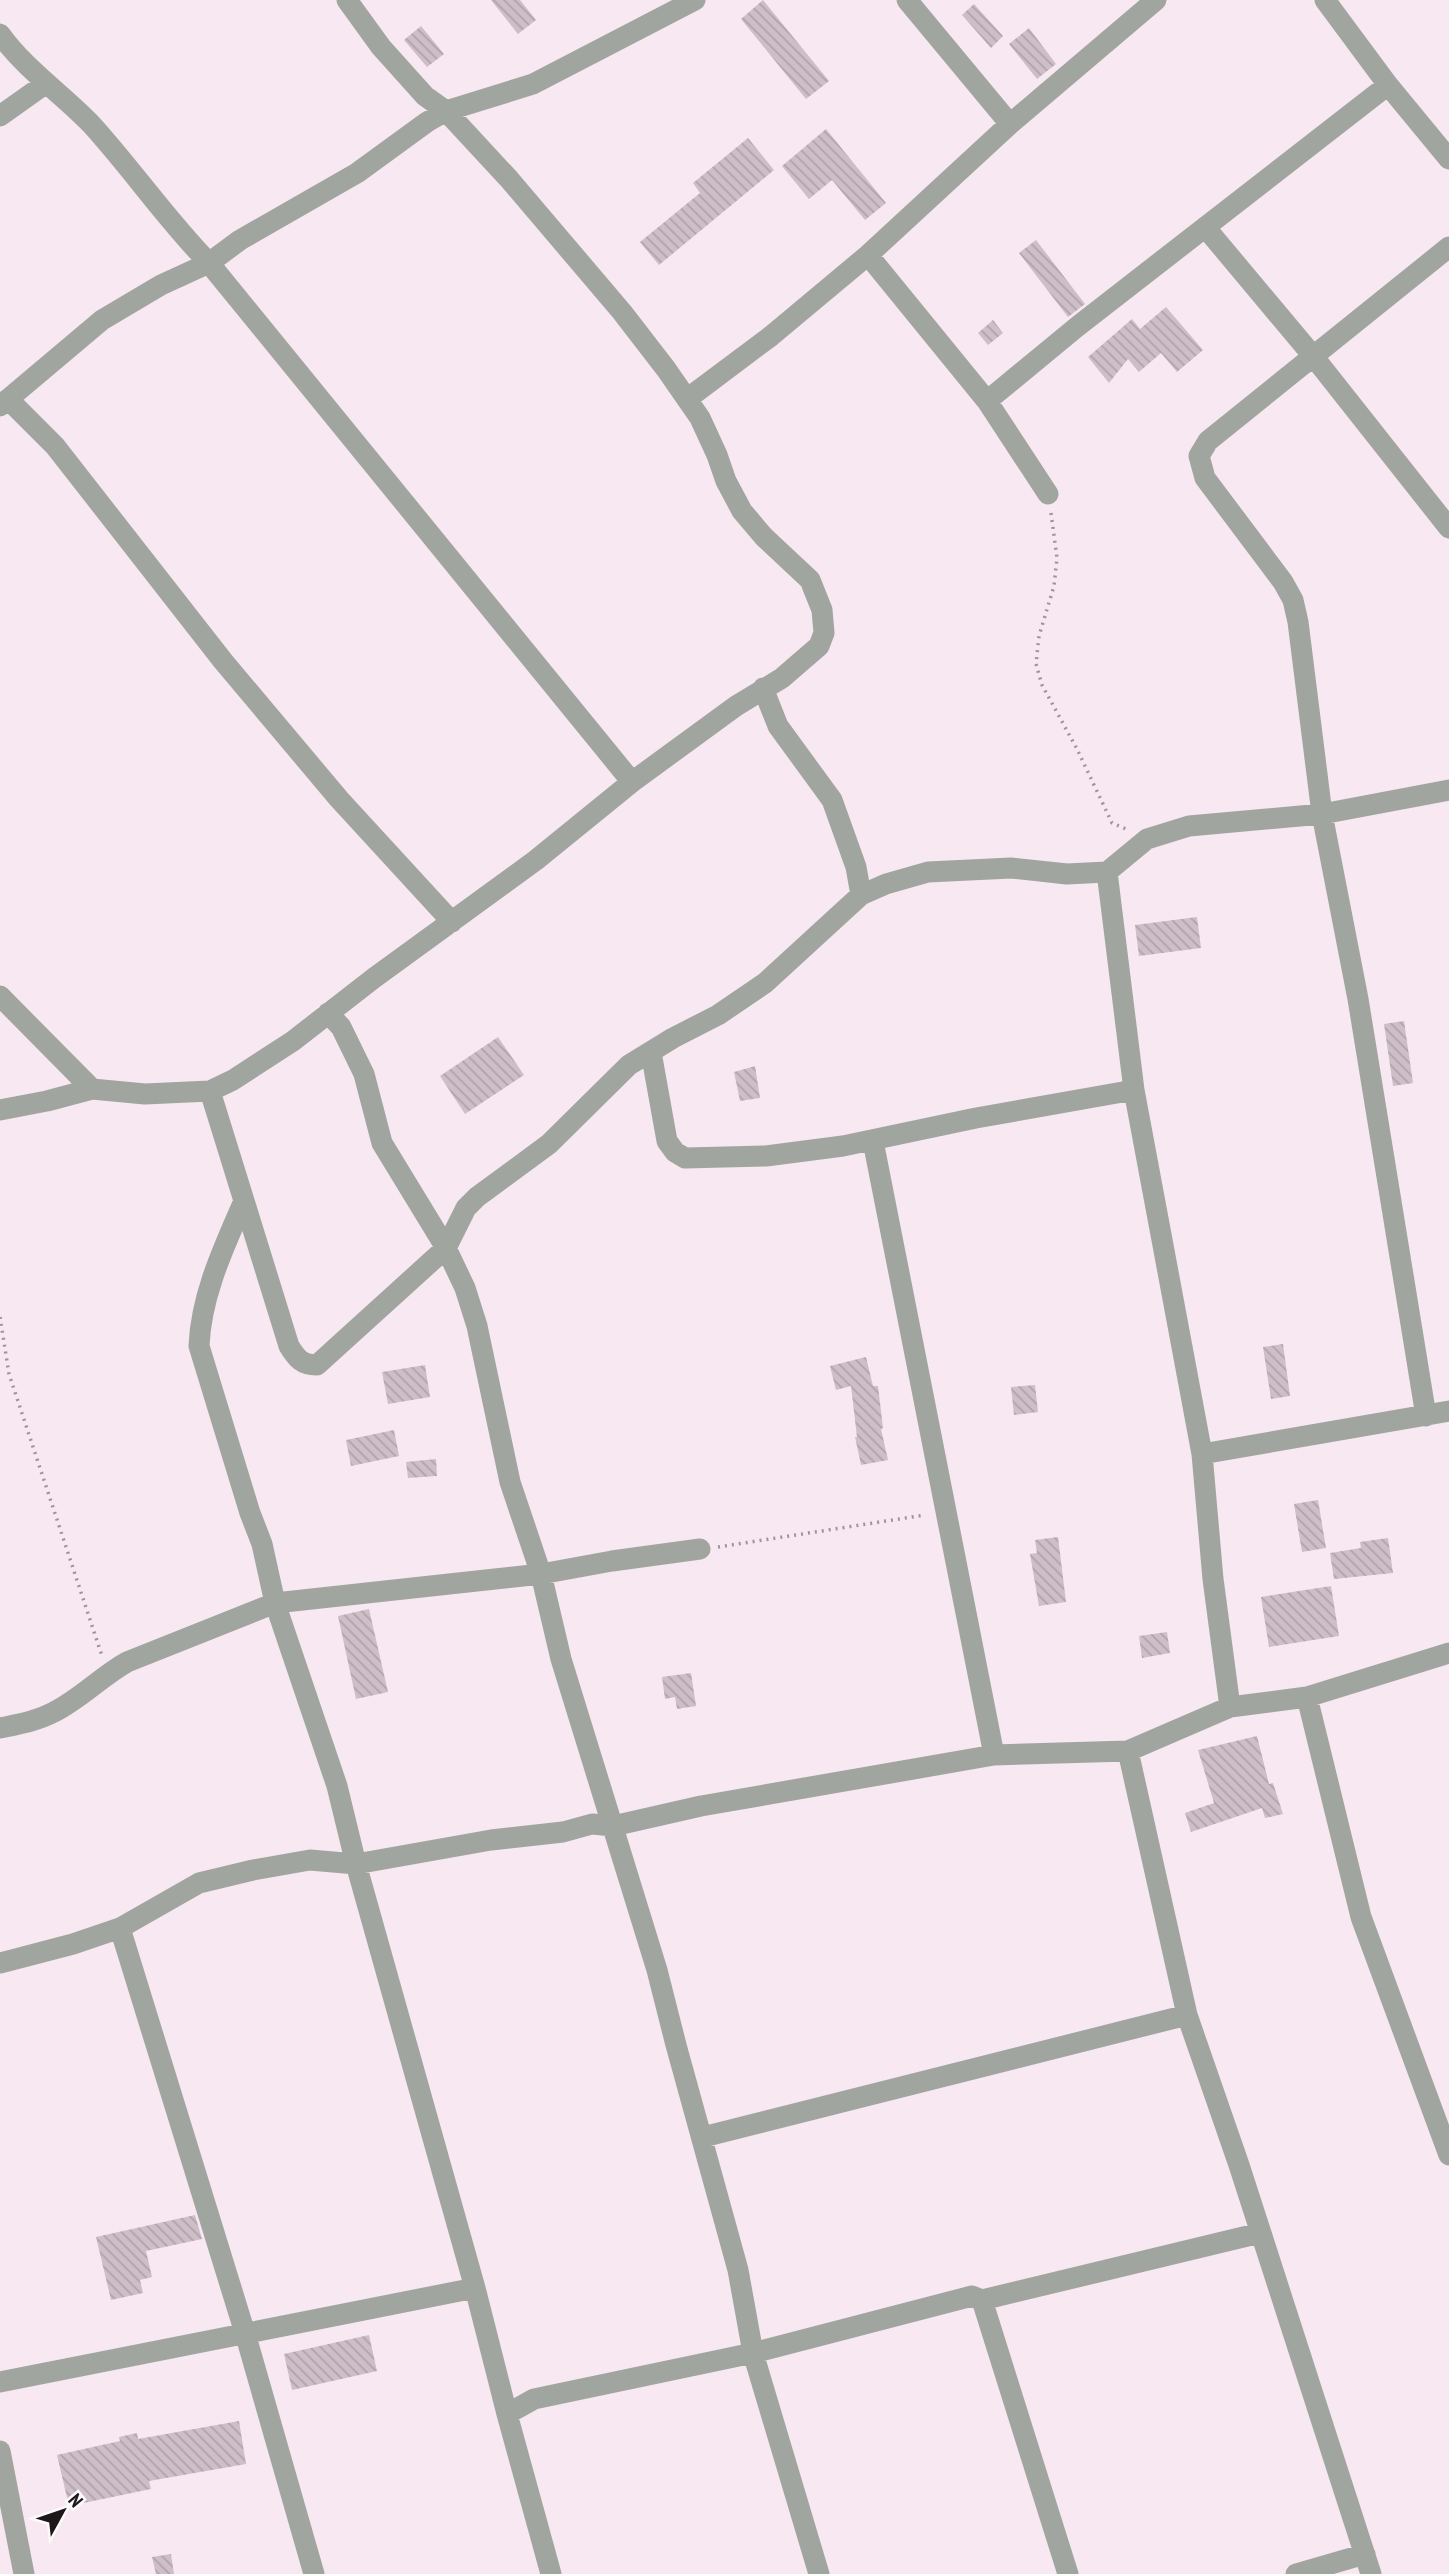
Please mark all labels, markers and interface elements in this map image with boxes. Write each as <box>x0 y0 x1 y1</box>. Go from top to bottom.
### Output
north arrow <box>28 2476 98 2546</box>
text: N <box>64 2488 89 2512</box>

